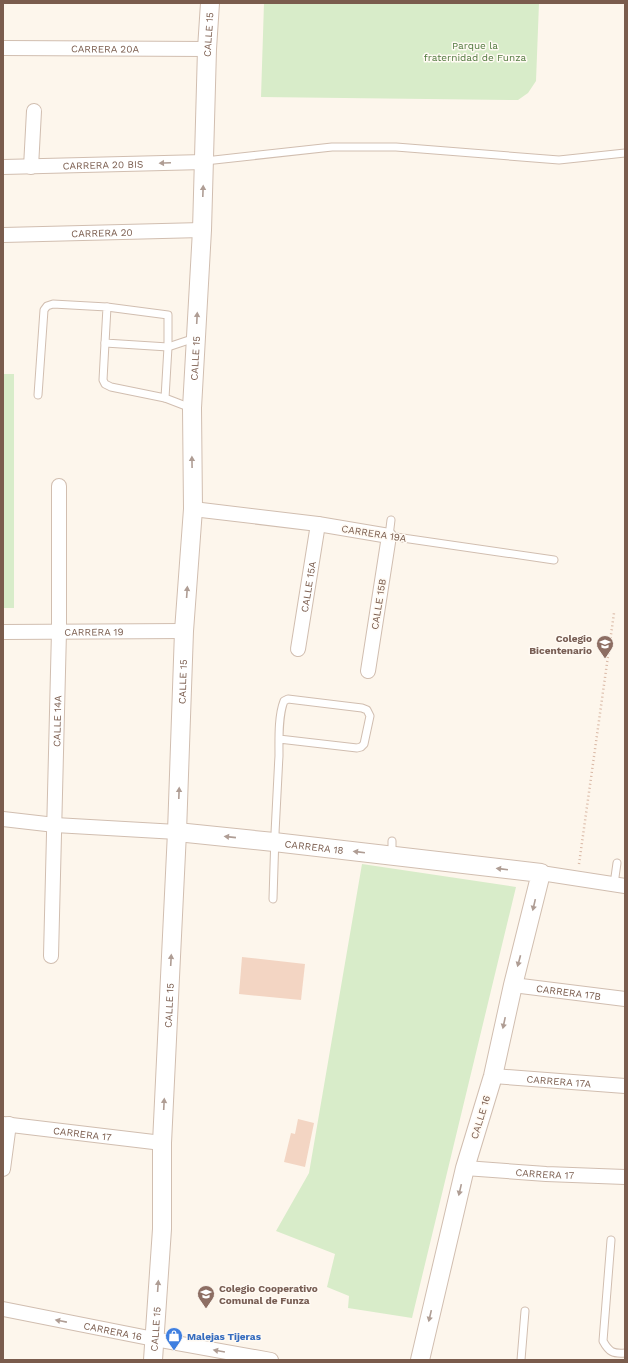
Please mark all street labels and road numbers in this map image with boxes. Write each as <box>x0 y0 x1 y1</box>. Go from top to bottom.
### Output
street label: CALLE 15 <box>202 12 215 57</box>
street label: CARRERA 20A <box>71 43 139 55</box>
street label: CARRERA 20 BIS <box>62 159 144 172</box>
street label: CARRERA 20 <box>71 227 133 239</box>
street label: CALLE 15 <box>189 335 202 381</box>
street label: CARRERA 19A <box>341 523 408 544</box>
street label: CALLE 15A <box>299 560 318 613</box>
street label: CALLE 15B <box>369 578 388 630</box>
street label: CARRERA 19 <box>64 626 124 638</box>
street label: CALLE 15 <box>176 659 189 704</box>
street label: CALLE 14A <box>51 695 63 747</box>
street label: CARRERA 18 <box>284 838 344 856</box>
street label: CALLE 15 <box>163 983 176 1028</box>
street label: CARRERA 17B <box>535 983 602 1002</box>
street label: CARRERA 17A <box>526 1074 592 1089</box>
street label: CALLE 16 <box>469 1094 492 1140</box>
street label: CARRERA 17 <box>53 1125 113 1143</box>
street label: CARRERA 17 <box>515 1167 575 1181</box>
street label: CALLE 15 <box>149 1306 163 1352</box>
street label: CARRERA 16 <box>83 1320 143 1342</box>

